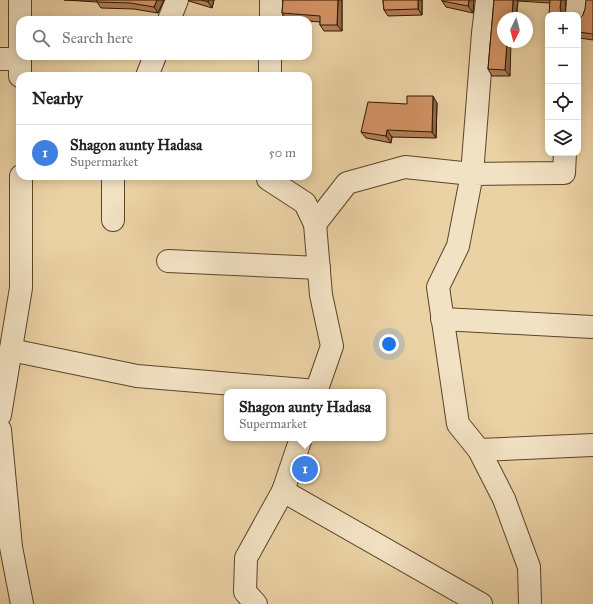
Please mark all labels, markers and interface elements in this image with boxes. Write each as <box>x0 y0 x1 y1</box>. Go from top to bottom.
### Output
north arrow <box>497 12 533 48</box>
map controls <box>545 12 581 156</box>
button: + <box>545 12 581 48</box>
search box <box>16 16 312 60</box>
icon: search <box>30 27 52 49</box>
text: Search here <box>62 29 133 47</box>
button: − <box>545 48 581 84</box>
button: locate <box>545 84 581 120</box>
text: Nearby <box>32 88 83 109</box>
button: layers <box>545 120 581 156</box>
text: Shagon aunty Hadasa <box>70 136 202 154</box>
text: 1 <box>42 145 48 161</box>
text: 50 m <box>269 145 296 161</box>
text: Supermarket <box>70 154 138 170</box>
your location <box>379 334 399 354</box>
popup <box>224 389 386 441</box>
text: Shagon aunty Hadasa <box>239 398 371 416</box>
text: Supermarket <box>239 416 307 432</box>
pin: 1 <box>292 454 318 484</box>

